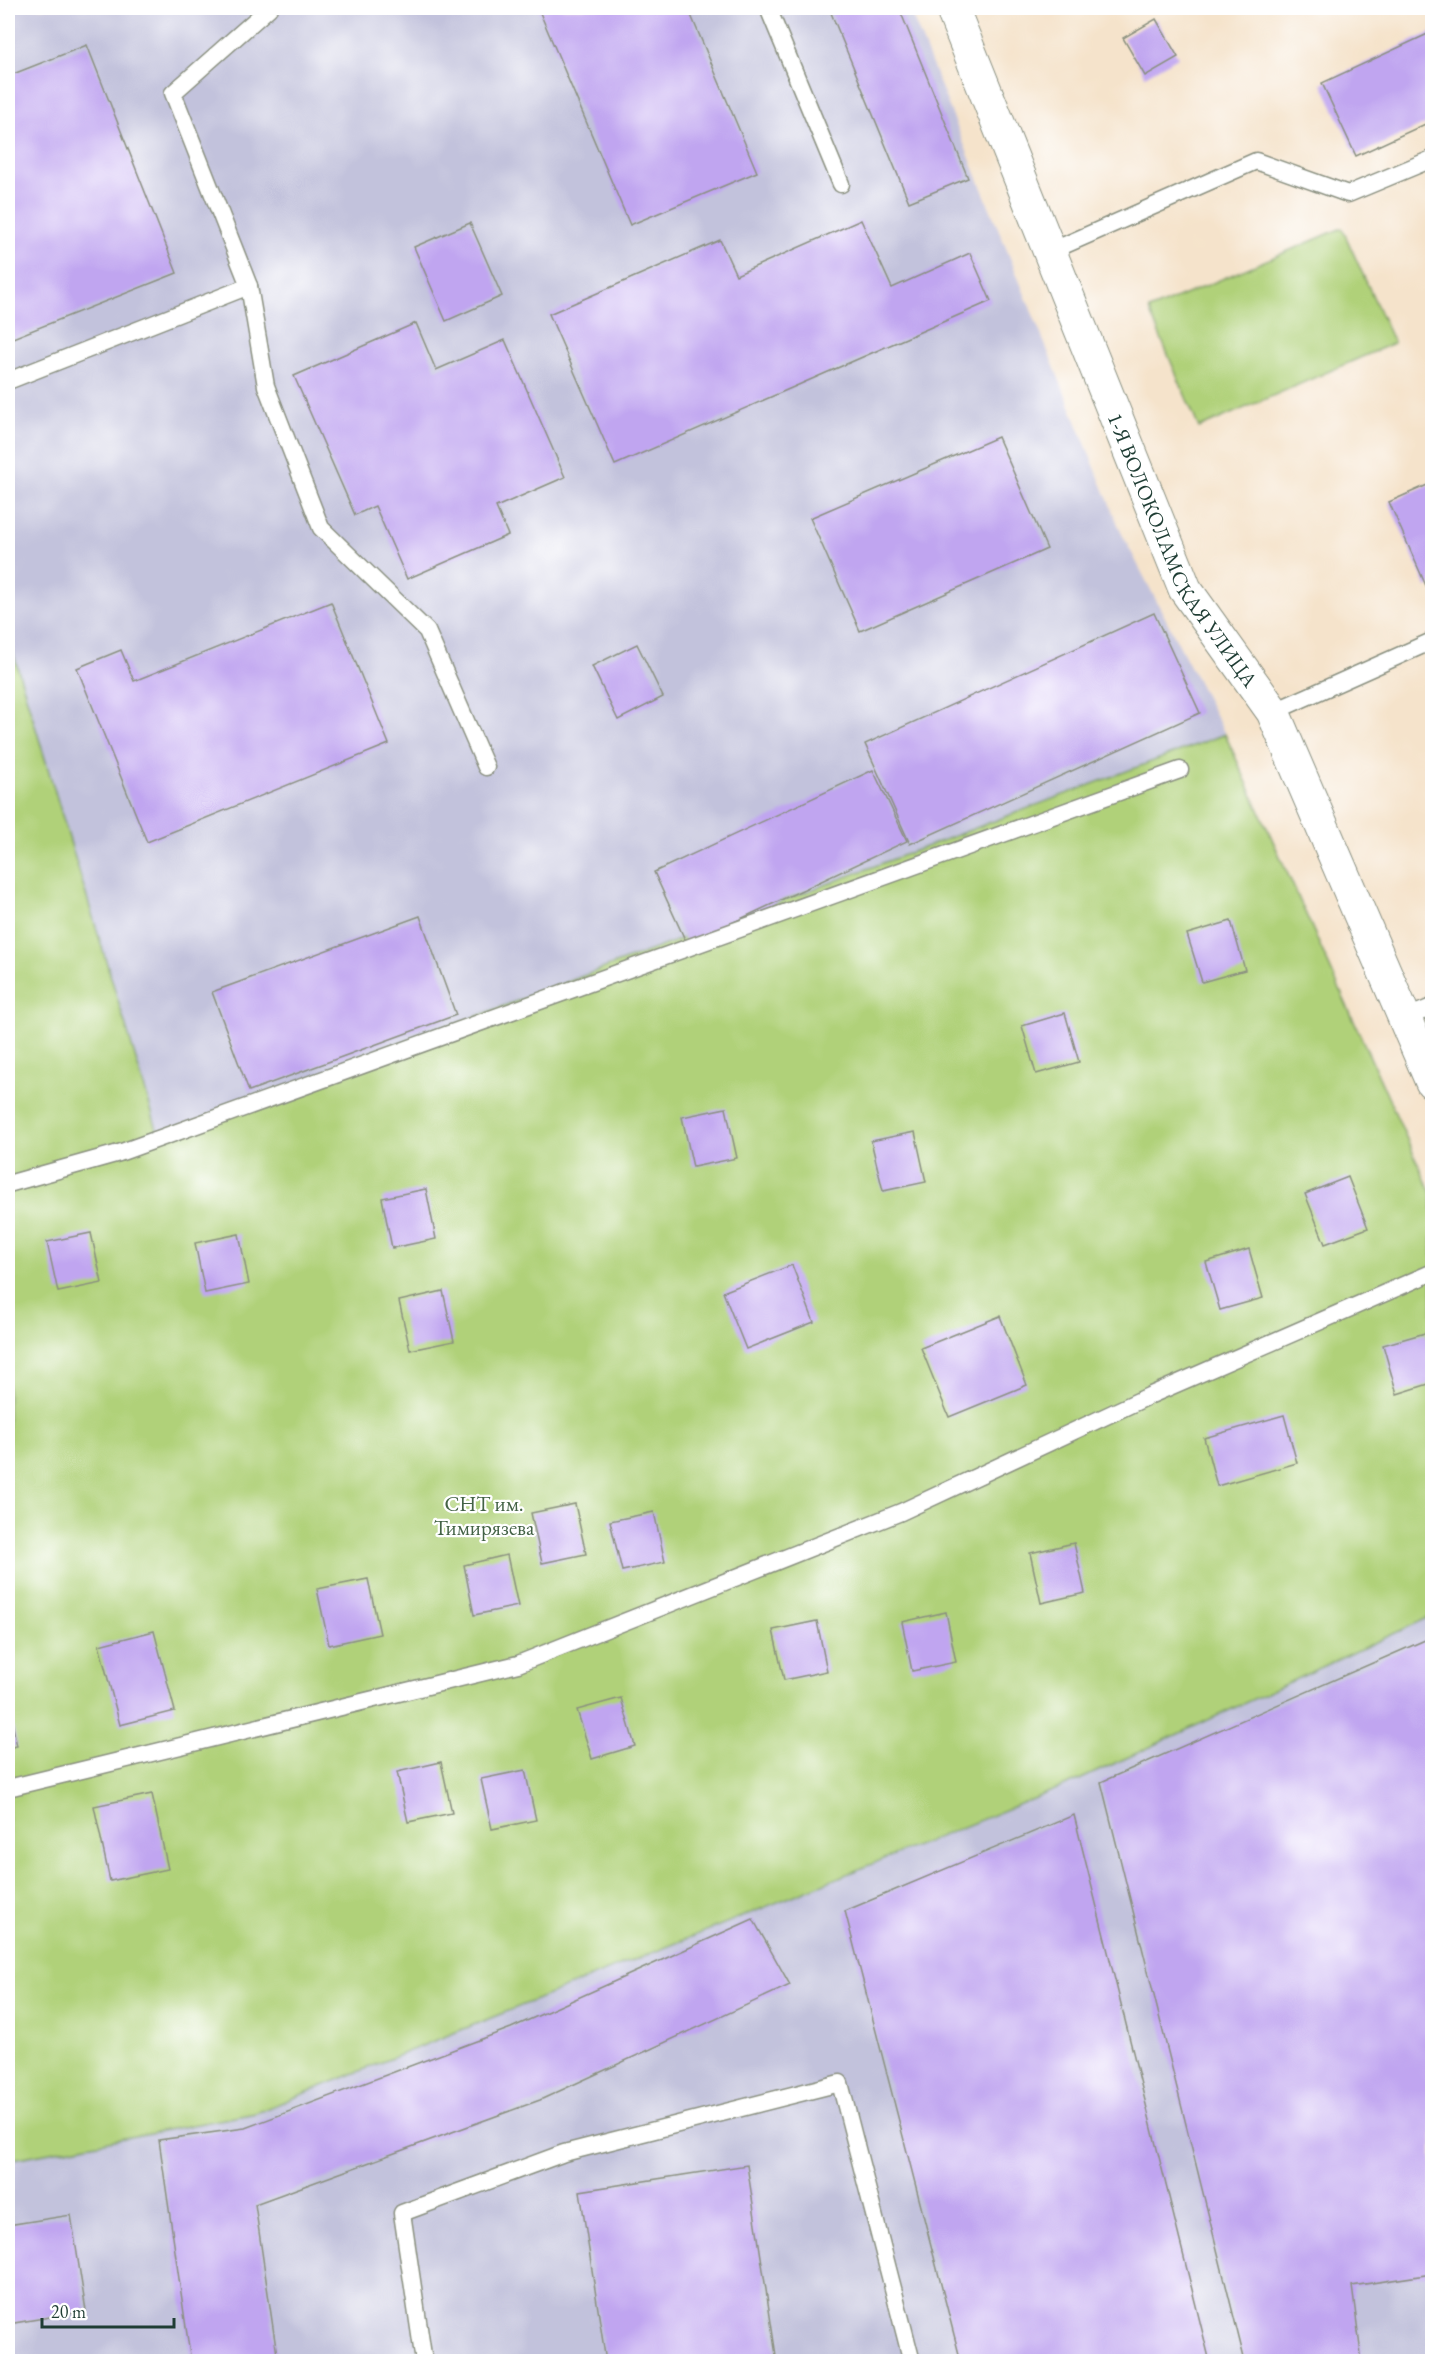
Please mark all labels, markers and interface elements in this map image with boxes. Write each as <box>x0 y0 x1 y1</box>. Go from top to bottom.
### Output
street label: 1-Я ВОЛОКОЛАМСКАЯ УЛИЦА <box>1102 409 1264 692</box>
park label: СНТ им. Тимирязева <box>434 1490 535 1541</box>
scale bar <box>42 2291 174 2329</box>
text: 20 m <box>51 2300 86 2323</box>

